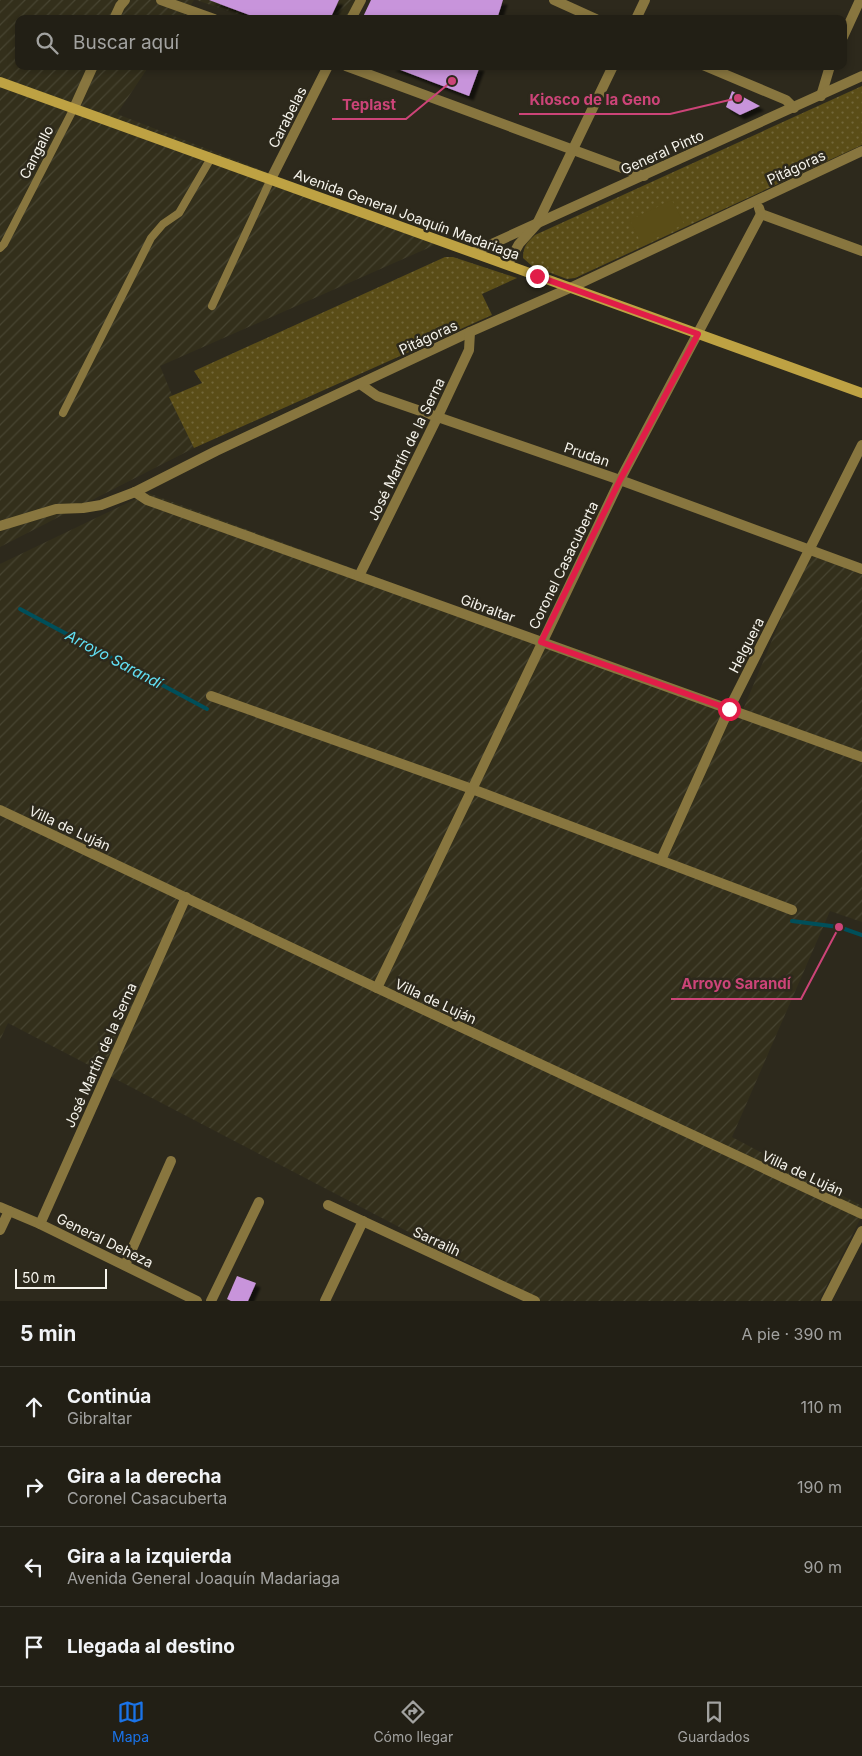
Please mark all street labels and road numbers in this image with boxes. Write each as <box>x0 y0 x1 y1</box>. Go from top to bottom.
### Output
street label: Carabelas <box>264 83 310 151</box>
street label: Cangallo <box>15 122 57 182</box>
street label: General Pinto <box>618 126 706 178</box>
street label: Pitágoras <box>764 146 828 188</box>
street label: Avenida General Joaquín Madariaga <box>292 165 522 263</box>
street label: Pitágoras <box>396 316 460 358</box>
street label: José Martín de la Serna <box>364 375 448 523</box>
street label: Prudan <box>562 438 612 470</box>
street label: Coronel Casacuberta <box>525 498 601 632</box>
street label: Gibraltar <box>458 590 518 626</box>
street label: Helguera <box>725 614 767 676</box>
street label: Villa de Luján <box>27 802 113 854</box>
street label: Villa de Luján <box>393 975 479 1027</box>
street label: José Martín de la Serna <box>60 980 140 1130</box>
street label: Villa de Luján <box>760 1147 846 1199</box>
street label: General Deheza <box>54 1209 156 1271</box>
street label: Sarrailh <box>411 1223 463 1259</box>

